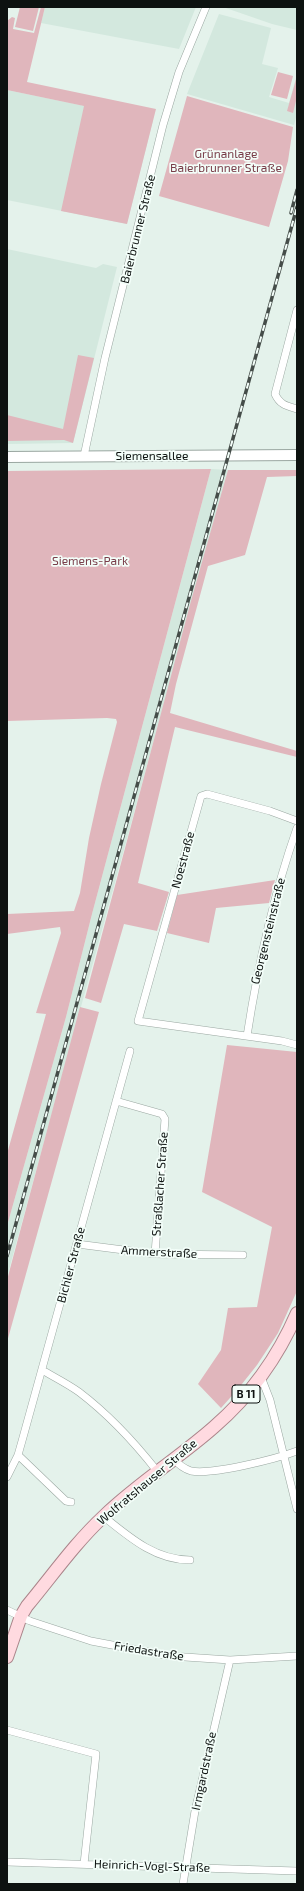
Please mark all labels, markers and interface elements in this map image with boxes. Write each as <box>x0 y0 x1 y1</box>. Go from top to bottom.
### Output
park label: Grünanlage Baierbrunner Straße <box>170 147 282 175</box>
street label: Baierbrunner Straße <box>117 173 159 285</box>
street label: Siemensallee <box>116 449 188 463</box>
park label: Siemens-Park <box>52 554 128 568</box>
street label: Noestraße <box>168 830 198 890</box>
street label: Georgensteinstraße <box>248 876 288 986</box>
street label: Straßlacher Straße <box>149 1131 171 1237</box>
street label: Bichler Straße <box>54 1226 88 1304</box>
street label: Ammerstraße <box>120 1243 198 1261</box>
road number: B 11 <box>232 1385 260 1403</box>
street label: Wolfratshauser Straße <box>94 1436 200 1528</box>
street label: Friedastraße <box>113 1638 185 1664</box>
street label: Irmgardstraße <box>189 1730 219 1812</box>
street label: Heinrich-Vogl-Straße <box>94 1857 210 1875</box>

